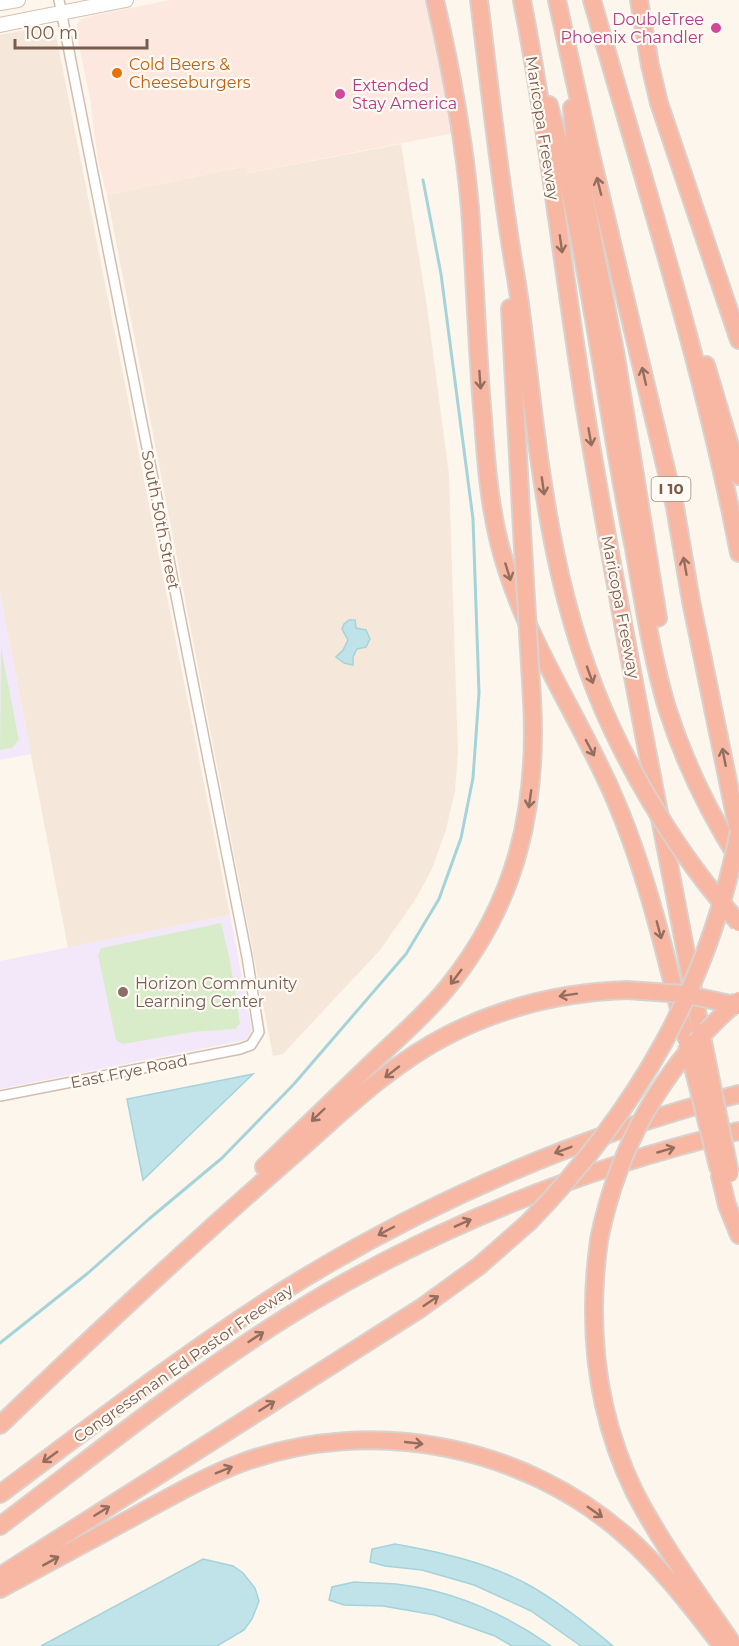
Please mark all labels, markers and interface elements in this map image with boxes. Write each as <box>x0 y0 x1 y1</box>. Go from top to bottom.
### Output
place label: DoubleTree Phoenix Chandler <box>560 10 704 47</box>
scale bar <box>15 12 147 50</box>
marker: DoubleTree Phoenix Chandler <box>709 21 723 35</box>
text: 100 m <box>24 22 78 44</box>
place label: Cold Beers & Cheeseburgers <box>129 55 251 92</box>
street label: Maricopa Freeway <box>522 55 563 202</box>
marker: Cold Beers & Cheeseburgers <box>110 66 124 80</box>
place label: Extended Stay America <box>352 76 457 113</box>
marker: Extended Stay America <box>333 87 347 101</box>
one-way arrow <box>592 177 604 196</box>
one-way arrow <box>556 234 567 254</box>
one-way arrow <box>638 366 650 385</box>
one-way arrow <box>474 369 485 389</box>
one-way arrow <box>584 427 595 447</box>
street label: South 50th Street <box>138 449 183 592</box>
one-way arrow <box>537 476 548 495</box>
road number: I 10 <box>652 477 690 501</box>
street label: Maricopa Freeway <box>597 534 644 681</box>
one-way arrow <box>679 557 690 577</box>
one-way arrow <box>503 562 514 581</box>
one-way arrow <box>585 665 596 684</box>
one-way arrow <box>584 739 596 756</box>
one-way arrow <box>718 748 729 768</box>
one-way arrow <box>524 788 535 808</box>
one-way arrow <box>653 920 665 939</box>
one-way arrow <box>449 968 462 984</box>
place label: Horizon Community Learning Center <box>135 974 297 1011</box>
marker: Horizon Community Learning Center <box>116 985 130 999</box>
one-way arrow <box>559 989 579 1000</box>
street label: East Frye Road <box>69 1051 189 1092</box>
one-way arrow <box>384 1065 400 1078</box>
one-way arrow <box>311 1107 326 1121</box>
one-way arrow <box>656 1143 675 1155</box>
one-way arrow <box>555 1146 573 1157</box>
one-way arrow <box>454 1217 472 1228</box>
one-way arrow <box>378 1225 395 1237</box>
street label: Congressman Ed Pastor Freeway <box>70 1280 297 1447</box>
one-way arrow <box>422 1295 439 1307</box>
one-way arrow <box>247 1331 264 1343</box>
one-way arrow <box>258 1400 275 1412</box>
one-way arrow <box>404 1438 424 1449</box>
one-way arrow <box>43 1451 59 1463</box>
one-way arrow <box>214 1464 232 1475</box>
one-way arrow <box>94 1505 111 1518</box>
one-way arrow <box>586 1506 602 1518</box>
one-way arrow <box>42 1555 60 1566</box>

